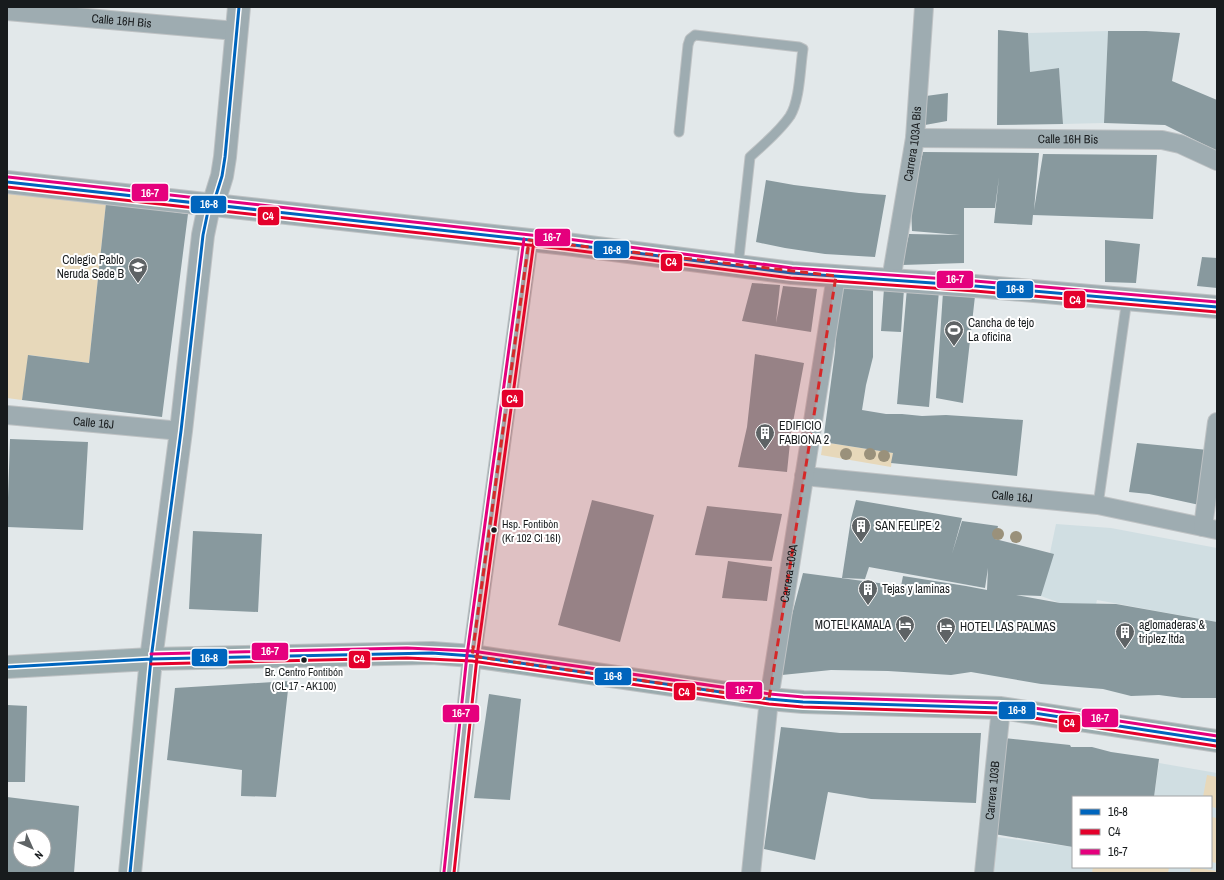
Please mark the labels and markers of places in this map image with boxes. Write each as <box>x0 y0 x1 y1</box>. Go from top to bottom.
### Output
place label: Colegio Pablo Neruda Sede B <box>57 252 124 282</box>
school or university icon: Colegio Pablo Neruda Sede B <box>127 256 149 284</box>
place label: Cancha de tejo La oficina <box>968 315 1034 345</box>
sports icon: Cancha de tejo La oficina <box>943 319 965 347</box>
place label: EDIFICIO FABIONA 2 <box>779 418 829 448</box>
building icon: EDIFICIO FABIONA 2 <box>754 422 776 450</box>
building icon: SAN FELIPE 2 <box>850 515 872 543</box>
place label: Hsp. Fontibòn (Kr 102 Cl 16I) <box>502 517 561 545</box>
place label: SAN FELIPE 2 <box>875 518 940 534</box>
marker: Hsp. Fontibòn (Kr 102 Cl 16I) <box>489 525 499 535</box>
building icon: Tejas y laminas <box>857 578 879 606</box>
place label: Tejas y laminas <box>882 581 950 597</box>
hotel icon: MOTEL KAMALA <box>894 614 916 642</box>
hotel icon: HOTEL LAS PALMAS <box>935 616 957 644</box>
place label: MOTEL KAMALA <box>815 617 891 633</box>
place label: aglomaderas & triplez ltda <box>1139 617 1206 647</box>
place label: HOTEL LAS PALMAS <box>960 619 1056 635</box>
building icon: aglomaderas & triplez ltda <box>1114 621 1136 649</box>
marker: Br. Centro Fontibón (CL 17 - AK100) <box>299 655 309 665</box>
place label: Br. Centro Fontibón (CL 17 - AK100) <box>265 665 343 693</box>

